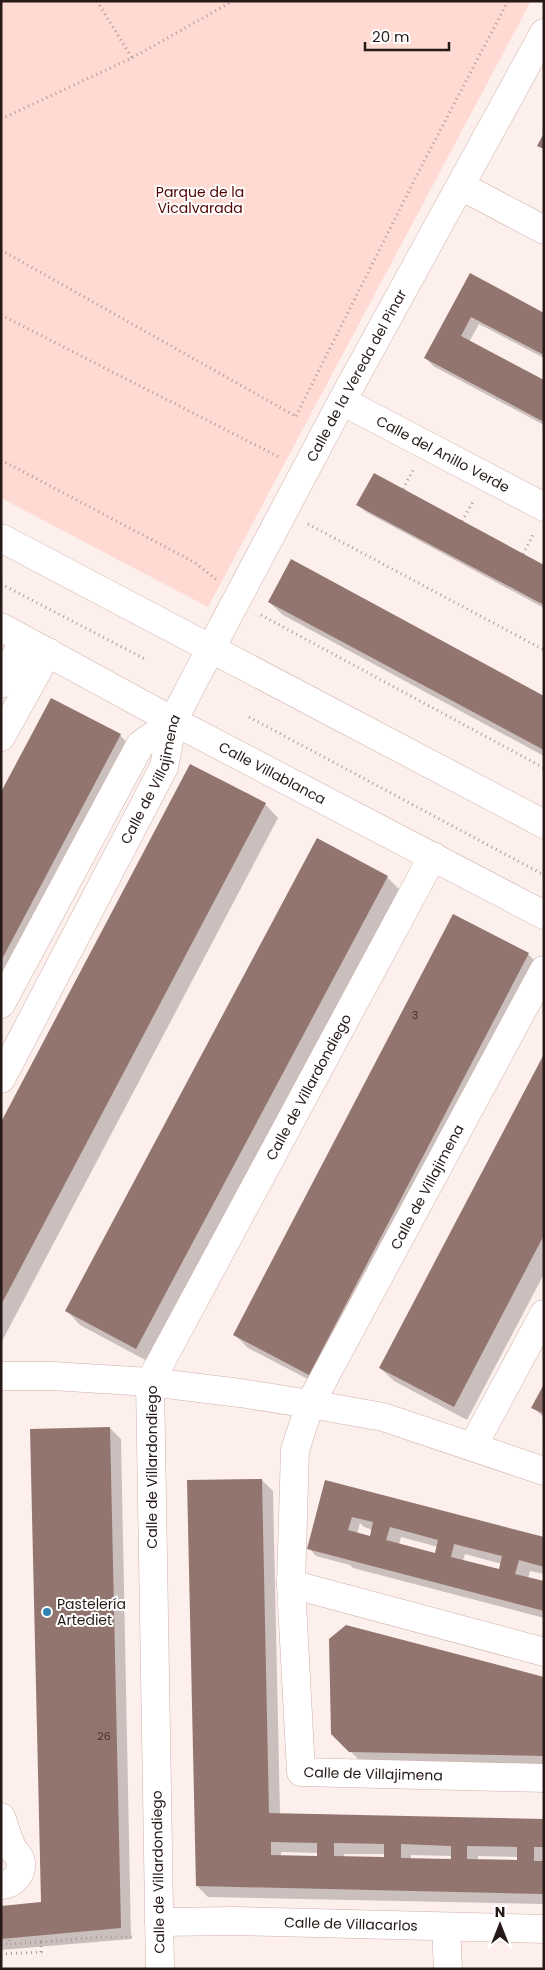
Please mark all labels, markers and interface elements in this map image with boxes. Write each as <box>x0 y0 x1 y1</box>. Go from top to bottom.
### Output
scale bar <box>365 20 449 52</box>
text: 20 m <box>372 26 410 47</box>
park label: Parque de la Vicalvarada <box>156 182 244 218</box>
street label: Calle de la Vereda del Pinar <box>302 286 411 465</box>
street label: Calle del Anillo Verde <box>373 411 513 497</box>
street label: Calle de Villajimena <box>115 710 185 848</box>
street label: Calle Villablanca <box>215 737 329 809</box>
house number: 3 <box>412 1007 418 1023</box>
street label: Calle de Villardondiego <box>261 1010 356 1164</box>
street label: Calle de Villajimena <box>386 1121 468 1253</box>
street label: Calle de Villardondiego <box>142 1385 162 1549</box>
place label: Pastelería Artediet <box>57 1594 126 1630</box>
marker: Pastelería Artediet <box>41 1606 53 1618</box>
house number: 26 <box>97 1728 111 1744</box>
street label: Calle de Villajimena <box>303 1762 443 1785</box>
street label: Calle de Villardondiego <box>147 1790 169 1954</box>
north arrow <box>475 1900 525 1950</box>
text: N <box>495 1902 505 1922</box>
street label: Calle de Villacarlos <box>284 1912 418 1936</box>

